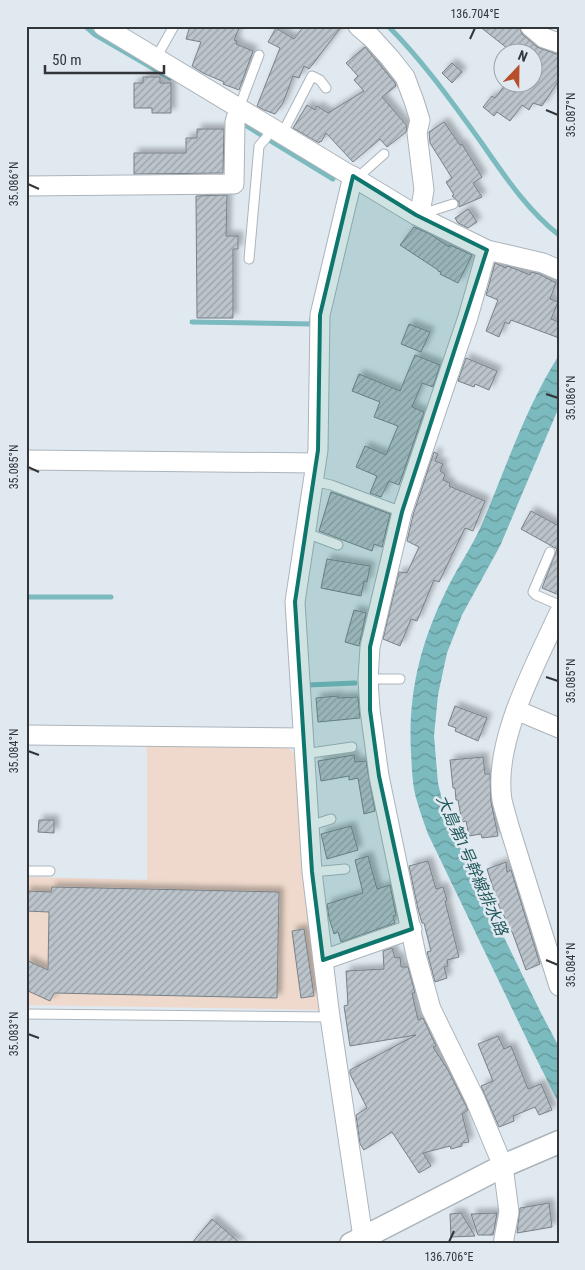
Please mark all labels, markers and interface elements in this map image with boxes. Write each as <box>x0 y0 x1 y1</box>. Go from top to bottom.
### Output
text: 136.704°E <box>450 7 500 21</box>
scale bar <box>45 42 164 74</box>
north arrow <box>492 42 542 92</box>
text: N <box>516 47 530 65</box>
text: 50 m <box>52 51 82 69</box>
text: 35.087°N <box>564 93 578 137</box>
text: 35.086°N <box>7 162 21 206</box>
text: 35.086°N <box>564 376 578 420</box>
text: 35.085°N <box>7 445 21 489</box>
text: 35.085°N <box>564 659 578 703</box>
text: 35.084°N <box>7 729 21 773</box>
water label: 大島第1号幹線排水路 <box>432 792 512 940</box>
text: 35.084°N <box>564 943 578 987</box>
text: 35.083°N <box>7 1012 21 1056</box>
text: 136.706°E <box>424 1250 474 1264</box>

